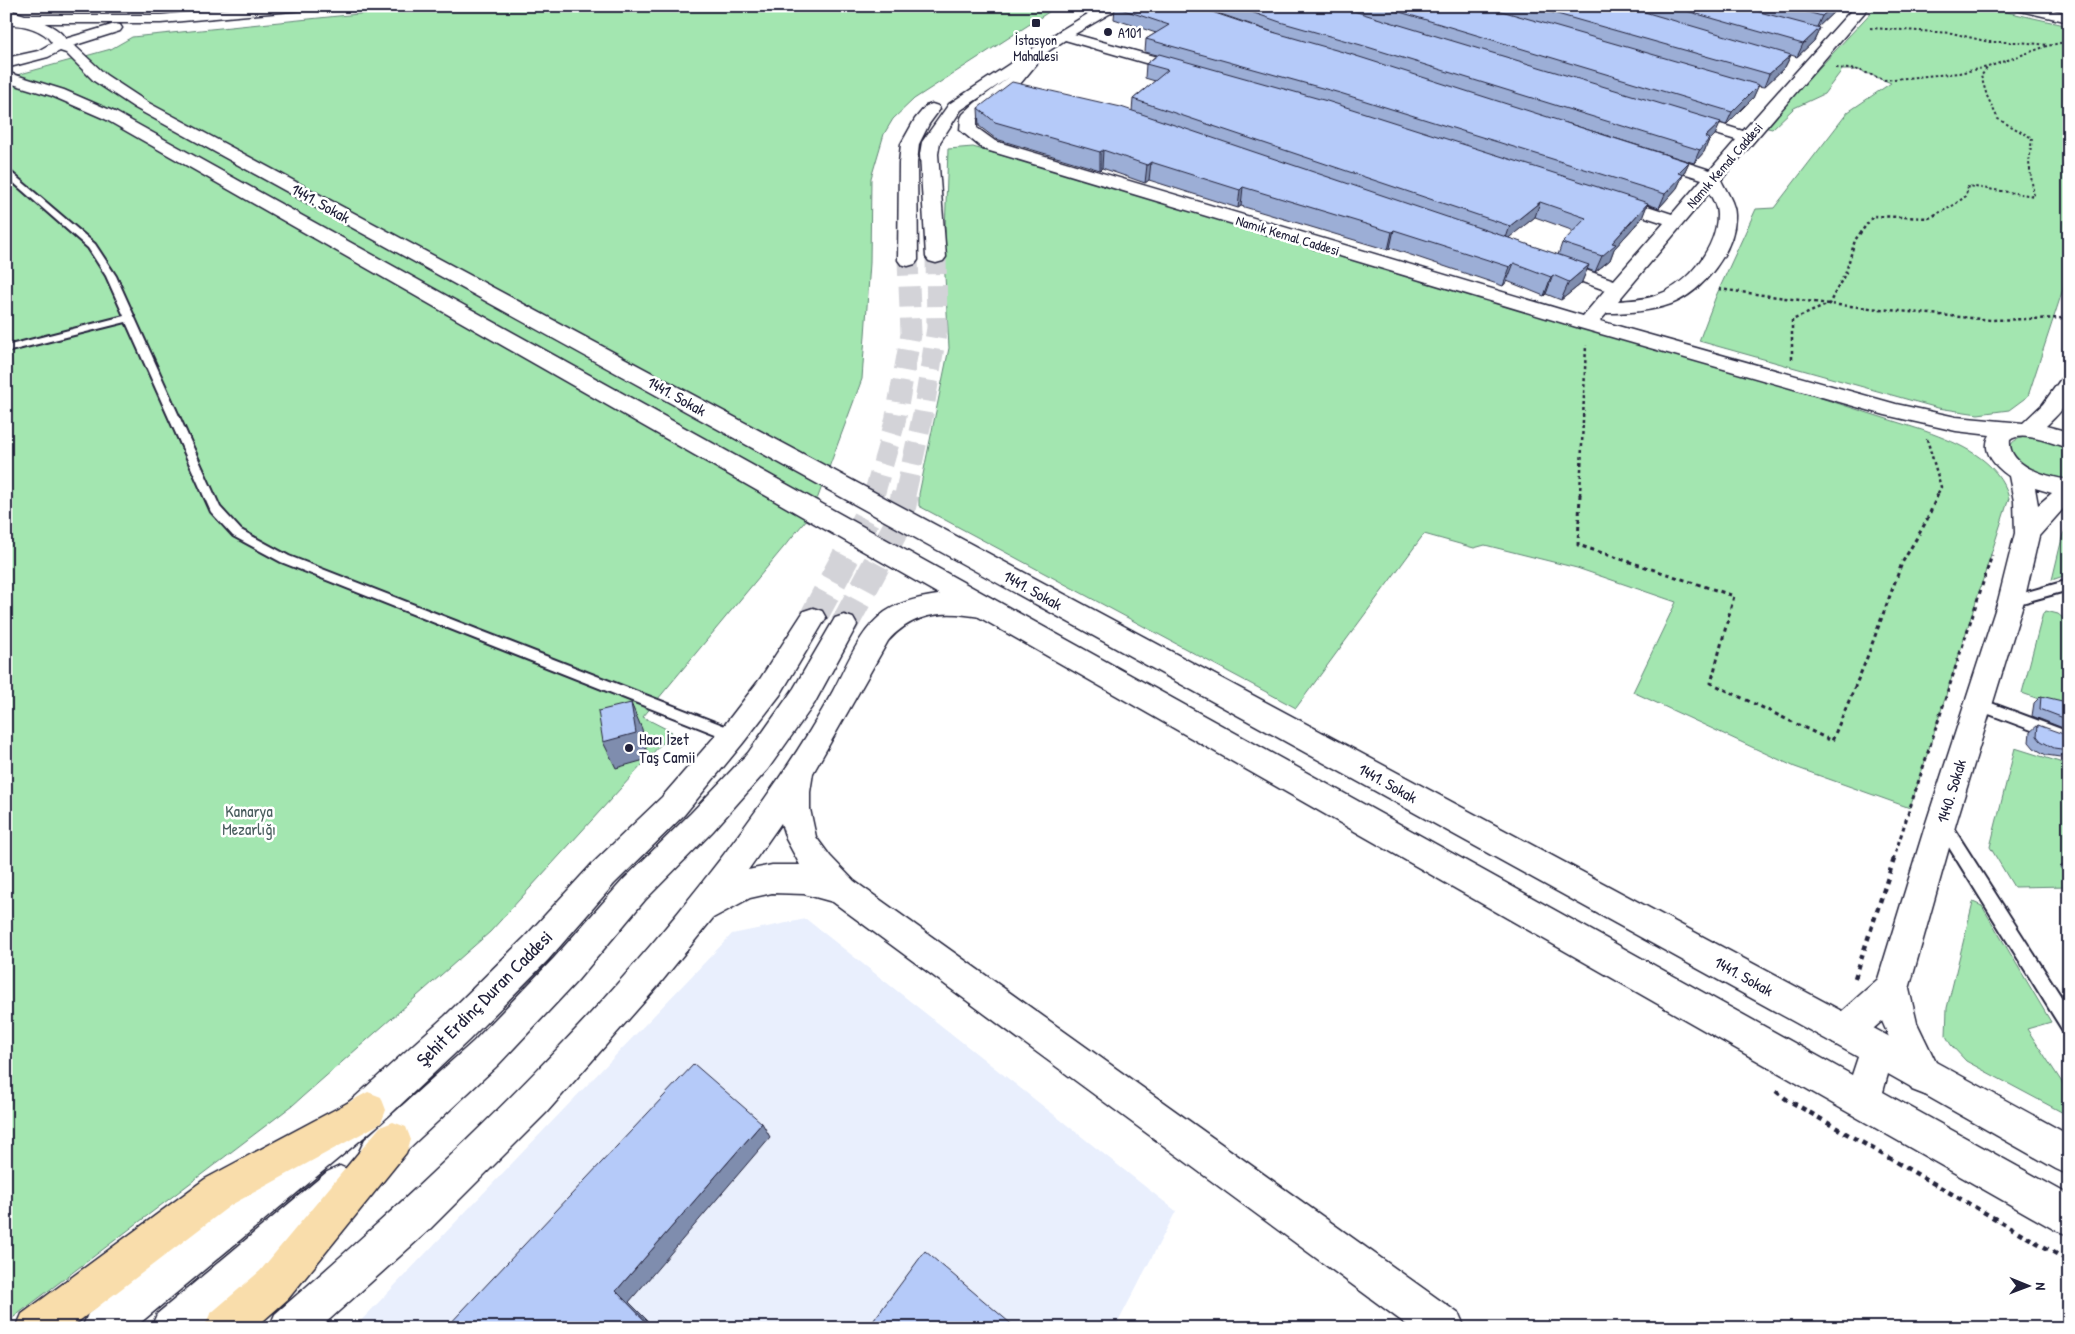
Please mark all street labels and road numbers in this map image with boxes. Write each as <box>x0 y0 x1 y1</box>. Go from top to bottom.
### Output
street label: Namık Kemal Caddesi <box>1682 118 1766 212</box>
street label: 1441. Sokak <box>288 178 355 228</box>
street label: Namık Kemal Caddesi <box>1234 210 1342 260</box>
street label: 1441. Sokak <box>644 371 711 421</box>
street label: 1441. Sokak <box>1000 565 1067 615</box>
street label: 1440. Sokak <box>1931 756 1971 826</box>
street label: 1441. Sokak <box>1355 758 1422 808</box>
street label: Şehit Erdinç Duran Caddesi <box>410 924 558 1072</box>
street label: 1441. Sokak <box>1711 951 1778 1001</box>

